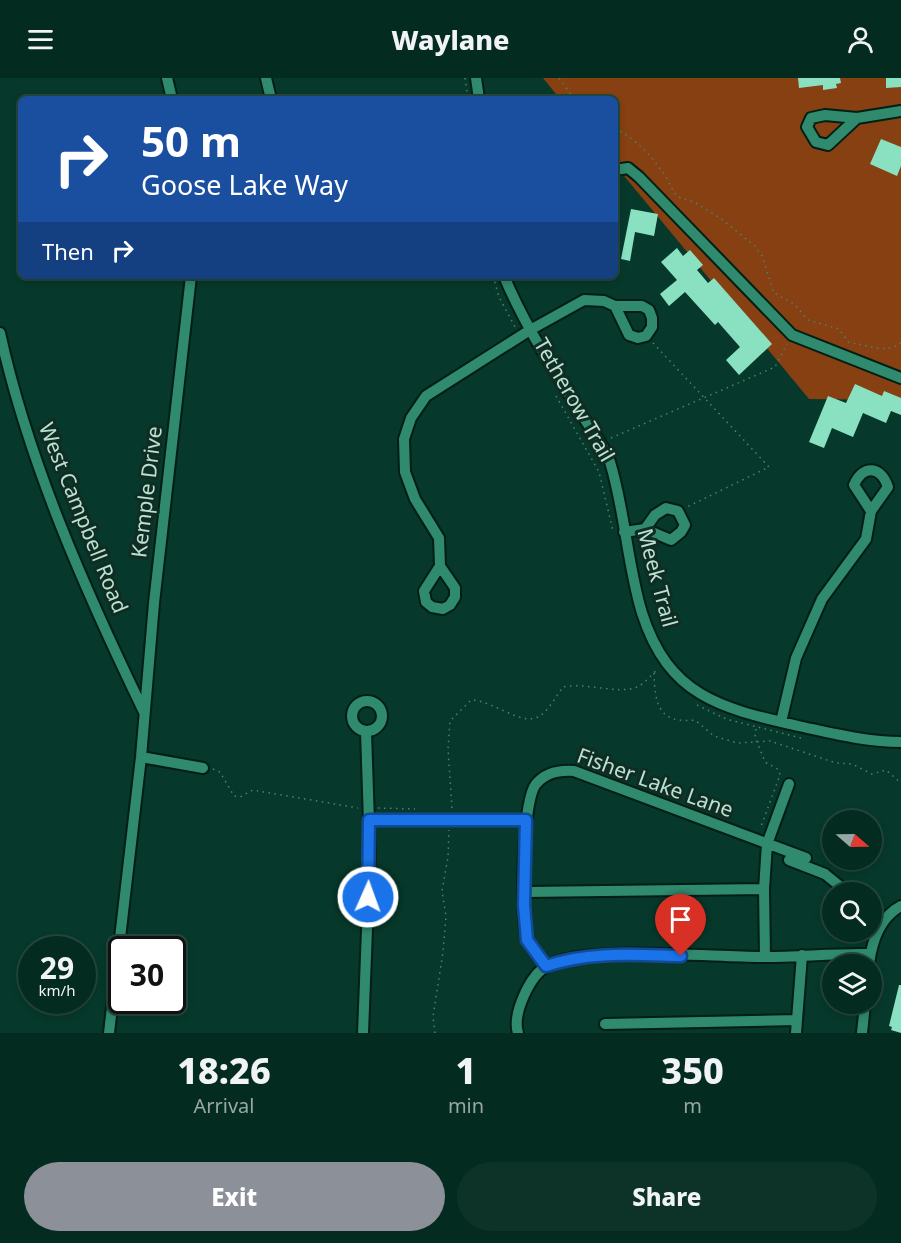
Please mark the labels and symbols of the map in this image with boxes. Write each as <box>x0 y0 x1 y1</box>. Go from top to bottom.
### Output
street label: Tetherow Trail <box>528 333 622 466</box>
street label: West Campbell Road <box>33 418 135 617</box>
street label: Kemple Drive <box>124 425 168 559</box>
street label: Meek Trail <box>631 525 685 630</box>
street label: Fisher Lake Lane <box>573 741 737 823</box>
north arrow <box>822 810 882 870</box>
position arrow <box>336 865 400 929</box>
pin <box>655 894 706 956</box>
speed limit sign: 30 <box>108 936 186 1014</box>

